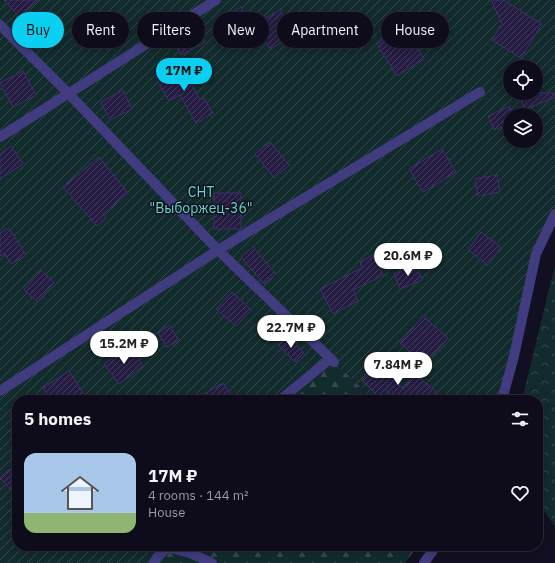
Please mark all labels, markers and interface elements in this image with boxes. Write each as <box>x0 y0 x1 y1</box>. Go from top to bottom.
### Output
chip: Buy <box>12 12 64 48</box>
chip: Rent <box>72 12 129 48</box>
chip: Filters <box>137 12 205 48</box>
chip: New <box>213 12 269 48</box>
chip: Apartment <box>277 12 373 48</box>
chip: House <box>381 12 449 48</box>
pin: 17M ₽ <box>156 58 212 92</box>
map controls <box>503 60 543 148</box>
button: locate <box>503 60 543 100</box>
text: 17M ₽ <box>165 62 203 79</box>
button: layers <box>503 108 543 148</box>
park label: СНТ "Выборжец-36" <box>149 183 253 217</box>
pin: 20.6M ₽ <box>371 243 445 277</box>
text: 20.6M ₽ <box>383 247 433 264</box>
pin: 22.7M ₽ <box>254 315 328 349</box>
text: 22.7M ₽ <box>266 319 316 336</box>
pin: 15.2M ₽ <box>87 331 161 365</box>
text: 15.2M ₽ <box>99 335 149 352</box>
pin: 7.84M ₽ <box>361 352 435 386</box>
text: 7.84M ₽ <box>373 356 423 373</box>
text: 5 homes <box>24 408 91 430</box>
icon: filters <box>509 408 531 430</box>
text: 17M ₽ <box>148 465 198 487</box>
icon: home <box>56 469 104 517</box>
icon: heart <box>509 482 531 504</box>
text: 4 rooms · 144 m² <box>148 487 249 504</box>
text: House <box>148 504 185 521</box>

